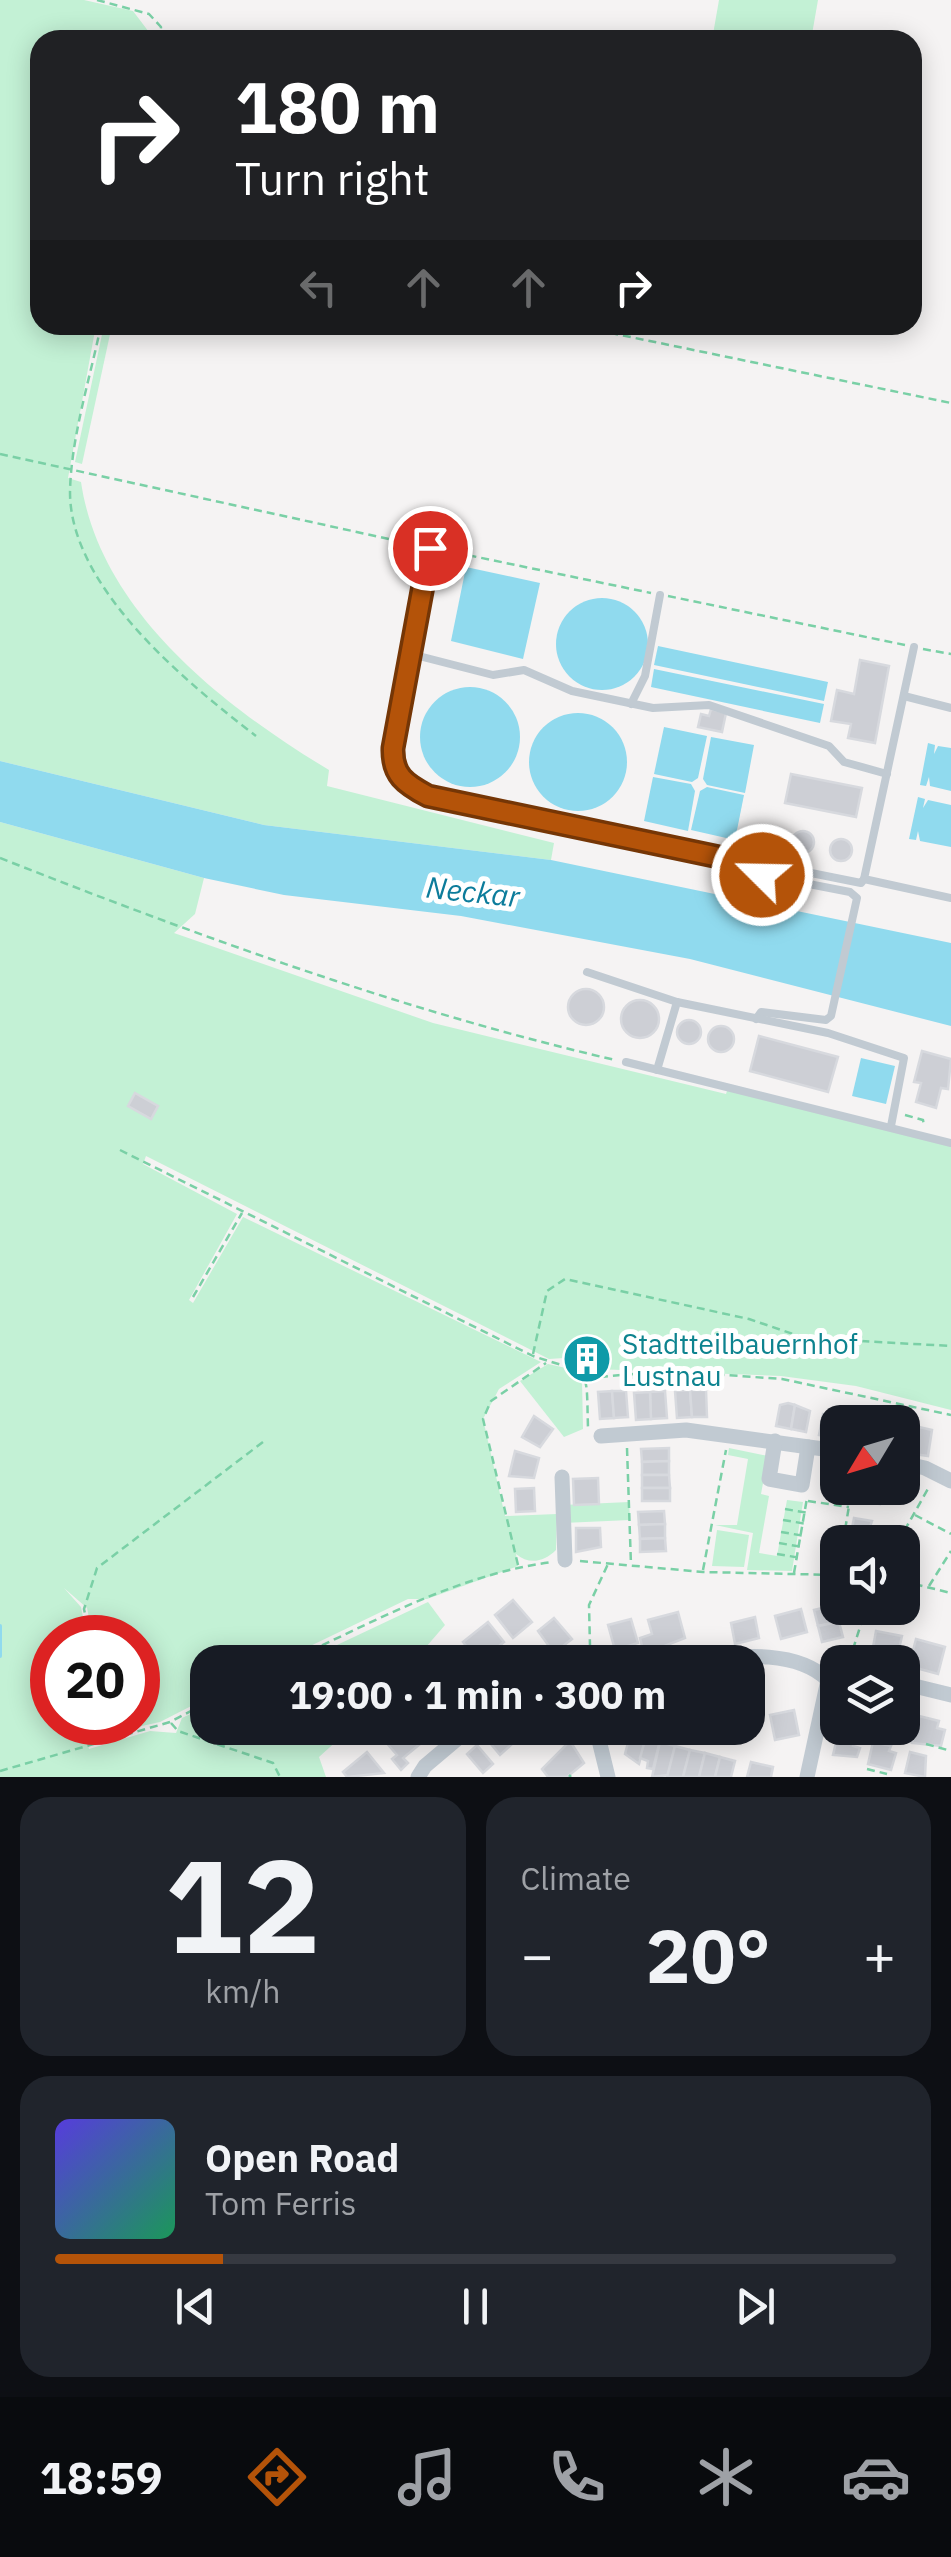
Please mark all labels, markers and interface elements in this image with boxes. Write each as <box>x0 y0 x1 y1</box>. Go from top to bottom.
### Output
text: 180 m <box>235 61 440 152</box>
icon: right <box>70 70 200 200</box>
text: Turn right <box>235 149 430 207</box>
icon: left <box>291 260 346 315</box>
icon: ahead <box>396 260 451 315</box>
icon: ahead <box>501 260 556 315</box>
icon: right <box>606 260 661 315</box>
pin <box>388 506 473 591</box>
icon: arrive <box>403 521 458 576</box>
position arrow <box>710 823 814 927</box>
water label: Neckar <box>424 867 523 915</box>
place label: Stadtteilbauernhof Lustnau <box>622 1325 858 1394</box>
building icon: Stadtteilbauernhof Lustnau <box>561 1333 613 1385</box>
north arrow <box>820 1405 920 1505</box>
map controls <box>820 1405 920 1745</box>
button: sound <box>820 1525 920 1625</box>
speed limit sign: 20 <box>30 1615 160 1745</box>
button: layers <box>820 1645 920 1745</box>
text: 19:00 · 1 min · 300 m <box>289 1670 666 1719</box>
text: 12 <box>165 1820 321 1989</box>
text: Climate <box>521 1857 631 1899</box>
text: 20° <box>646 1906 771 2004</box>
text: − <box>521 1919 554 1990</box>
text: + <box>863 1919 896 1990</box>
text: km/h <box>205 1970 280 2012</box>
text: Open Road <box>205 2133 399 2182</box>
text: Tom Ferris <box>205 2182 356 2224</box>
icon: previous <box>168 2279 223 2334</box>
icon: pause <box>448 2279 503 2334</box>
icon: next <box>728 2279 783 2334</box>
icon: directions <box>242 2442 312 2512</box>
icon: music <box>392 2442 462 2512</box>
icon: phone <box>542 2442 612 2512</box>
icon: climate <box>691 2442 761 2512</box>
icon: car <box>841 2442 911 2512</box>
text: 18:59 <box>40 2448 163 2506</box>

